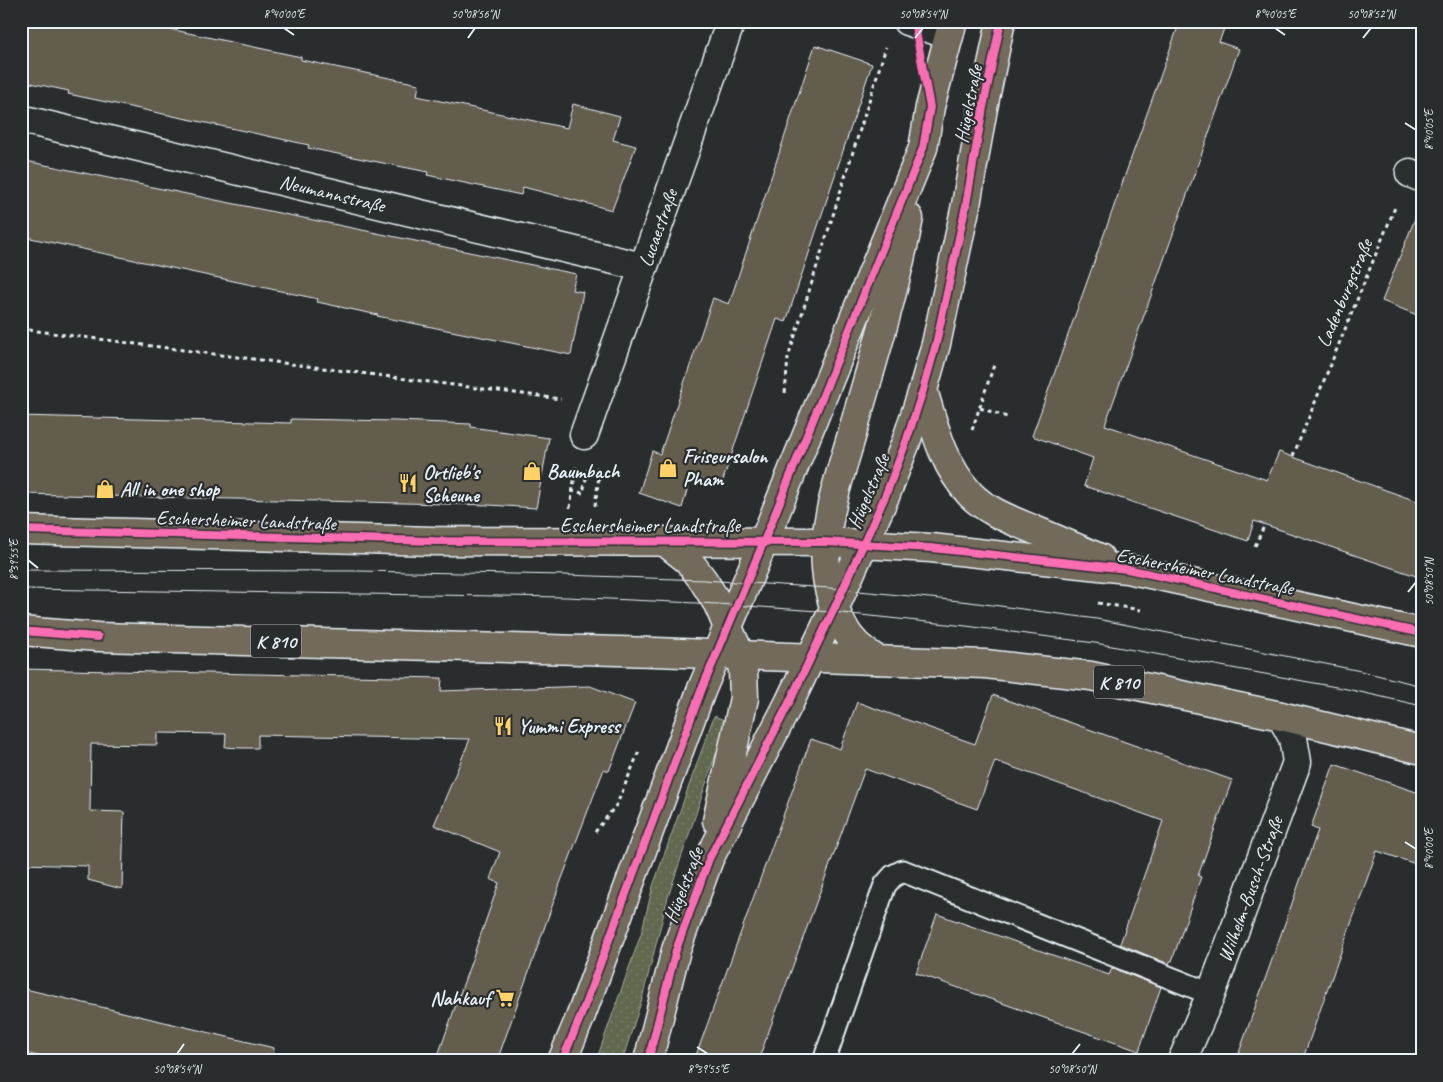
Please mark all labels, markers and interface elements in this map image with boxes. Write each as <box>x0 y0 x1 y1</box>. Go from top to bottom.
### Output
text: 8°40'00"E <box>264 6 306 22</box>
text: 50°08'56"N <box>451 6 500 22</box>
text: 50°08'54"N <box>899 6 948 22</box>
text: 8°40'05"E <box>1255 6 1297 22</box>
text: 50°08'52"N <box>1347 6 1396 22</box>
street label: Hügelstraße <box>949 62 989 145</box>
text: 8°40'05"E <box>1421 108 1437 151</box>
street label: Neumannstraße <box>277 169 389 218</box>
street label: Lucaestraße <box>633 184 684 270</box>
street label: Ladenburgstraße <box>1311 234 1379 351</box>
place label: Friseursalon Pham <box>683 444 769 492</box>
street label: Hügelstraße <box>842 449 896 532</box>
shop icon: Friseursalon Pham <box>657 457 679 479</box>
place label: Baumbach <box>547 459 621 484</box>
place label: Ortlieb's Scheune <box>423 460 481 508</box>
shop icon: Baumbach <box>521 460 543 482</box>
restaurant icon: Ortlieb's Scheune <box>397 472 419 494</box>
place label: All in one shop <box>120 477 221 502</box>
shop icon: All in one shop <box>94 478 116 500</box>
street label: Eschersheimer Landstraße <box>156 505 338 536</box>
street label: Eschersheimer Landstraße <box>560 513 741 538</box>
text: 8°39'55"E <box>6 538 22 581</box>
street label: Eschersheimer Landstraße <box>1114 542 1297 601</box>
text: 50°08'50"N <box>1421 557 1437 606</box>
road number: K 810 <box>251 624 301 658</box>
road number: K 810 <box>1094 666 1144 699</box>
place label: Yummi Express <box>518 714 622 739</box>
restaurant icon: Yummi Express <box>492 715 514 737</box>
street label: Wilhelm-Busch-Straße <box>1212 812 1289 965</box>
text: 8°40'00"E <box>1421 827 1437 870</box>
street label: Hügelstraße <box>658 843 710 926</box>
place label: Nahkauf <box>430 986 495 1011</box>
supermarket icon: Nahkauf <box>494 987 516 1009</box>
text: 50°08'54"N <box>153 1061 202 1077</box>
text: 8°39'55"E <box>688 1061 730 1077</box>
text: 50°08'50"N <box>1048 1061 1097 1077</box>

